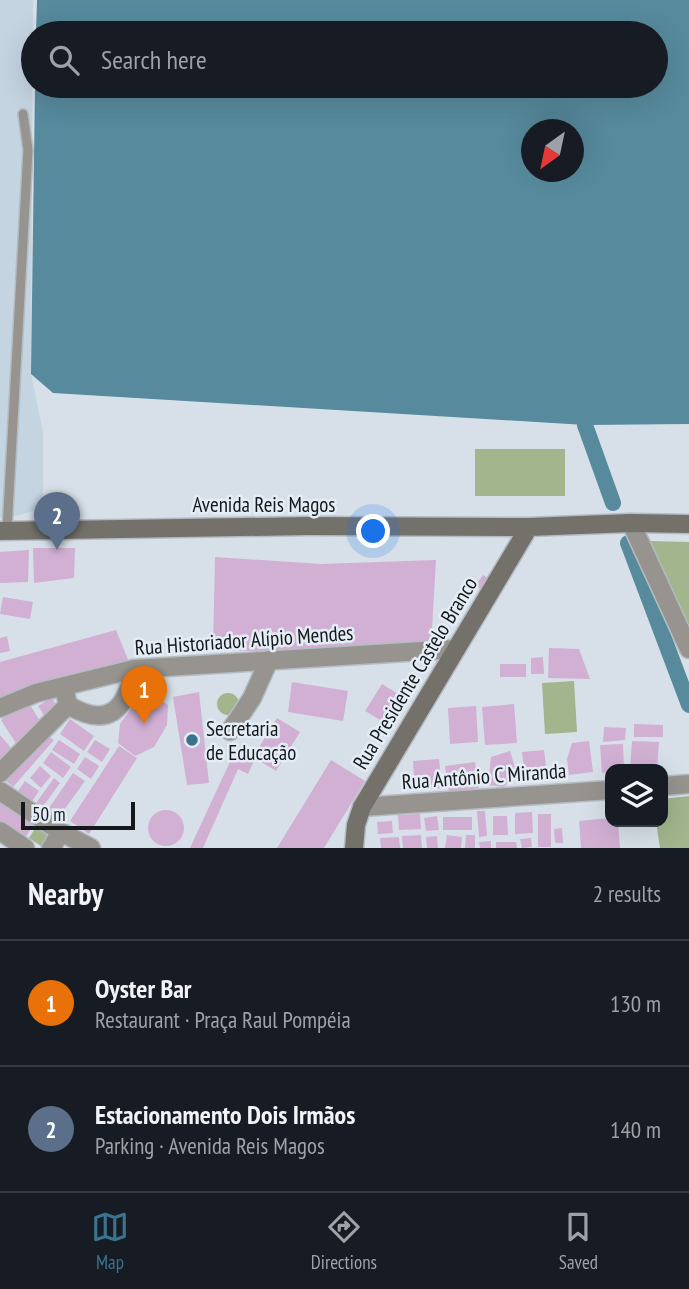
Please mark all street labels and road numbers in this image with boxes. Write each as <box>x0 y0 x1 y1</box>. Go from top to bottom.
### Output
street label: Avenida Reis Magos <box>193 491 335 518</box>
street label: Rua Presidente Castelo Branco <box>347 572 483 774</box>
street label: Rua Historiador Alípio Mendes <box>134 619 354 661</box>
street label: Rua Antônio C Miranda <box>401 757 567 795</box>

